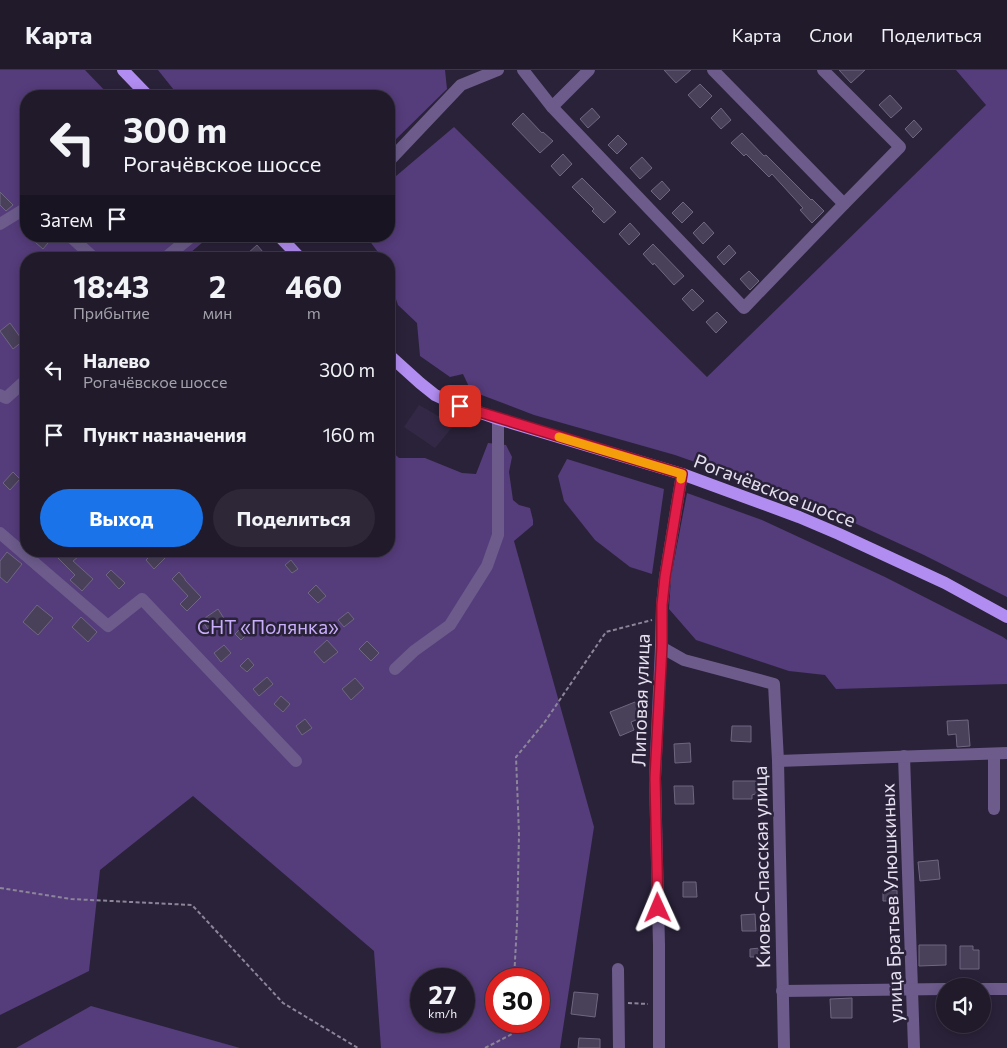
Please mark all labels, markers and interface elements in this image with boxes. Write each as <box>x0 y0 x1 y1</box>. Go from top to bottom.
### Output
text: Карта <box>25 20 92 49</box>
text: Карта <box>732 24 781 46</box>
text: Слои <box>809 24 853 46</box>
text: Поделиться <box>881 24 982 46</box>
text: 300 m <box>123 107 227 150</box>
icon: left <box>40 110 105 175</box>
text: Рогачёвское шоссе <box>123 150 321 177</box>
icon: arrive <box>103 205 131 233</box>
text: Затем <box>40 208 93 231</box>
text: 18:43 <box>73 267 149 304</box>
text: 2 <box>209 267 226 304</box>
text: 460 <box>285 267 342 304</box>
text: Прибытие <box>73 303 150 322</box>
text: мин <box>203 303 232 322</box>
text: m <box>307 303 321 322</box>
text: Налево <box>83 349 150 372</box>
icon: left <box>40 356 68 384</box>
text: 300 m <box>319 358 375 381</box>
text: Рогачёвское шоссе <box>83 372 227 391</box>
pin <box>439 385 481 427</box>
icon: arrive <box>446 392 474 420</box>
icon: arrive <box>40 421 68 449</box>
text: Пункт назначения <box>83 423 246 446</box>
text: 160 m <box>323 423 375 446</box>
street label: Рогачёвское шоссе <box>691 449 859 531</box>
button: Выход <box>40 489 203 547</box>
button: Поделиться <box>213 489 375 547</box>
park label: СНТ «Полянка» <box>197 615 339 638</box>
street label: Липовая улица <box>626 633 654 767</box>
street label: Киово-Спасская улица <box>748 766 774 968</box>
street label: улица Братьев Улюшкиных <box>875 783 907 1023</box>
position arrow <box>631 881 683 933</box>
speed limit sign: 30 <box>485 968 550 1033</box>
map controls <box>936 978 991 1033</box>
button: sound <box>936 978 991 1033</box>
text: 27 <box>429 979 456 1009</box>
text: km/h <box>428 1006 457 1020</box>

